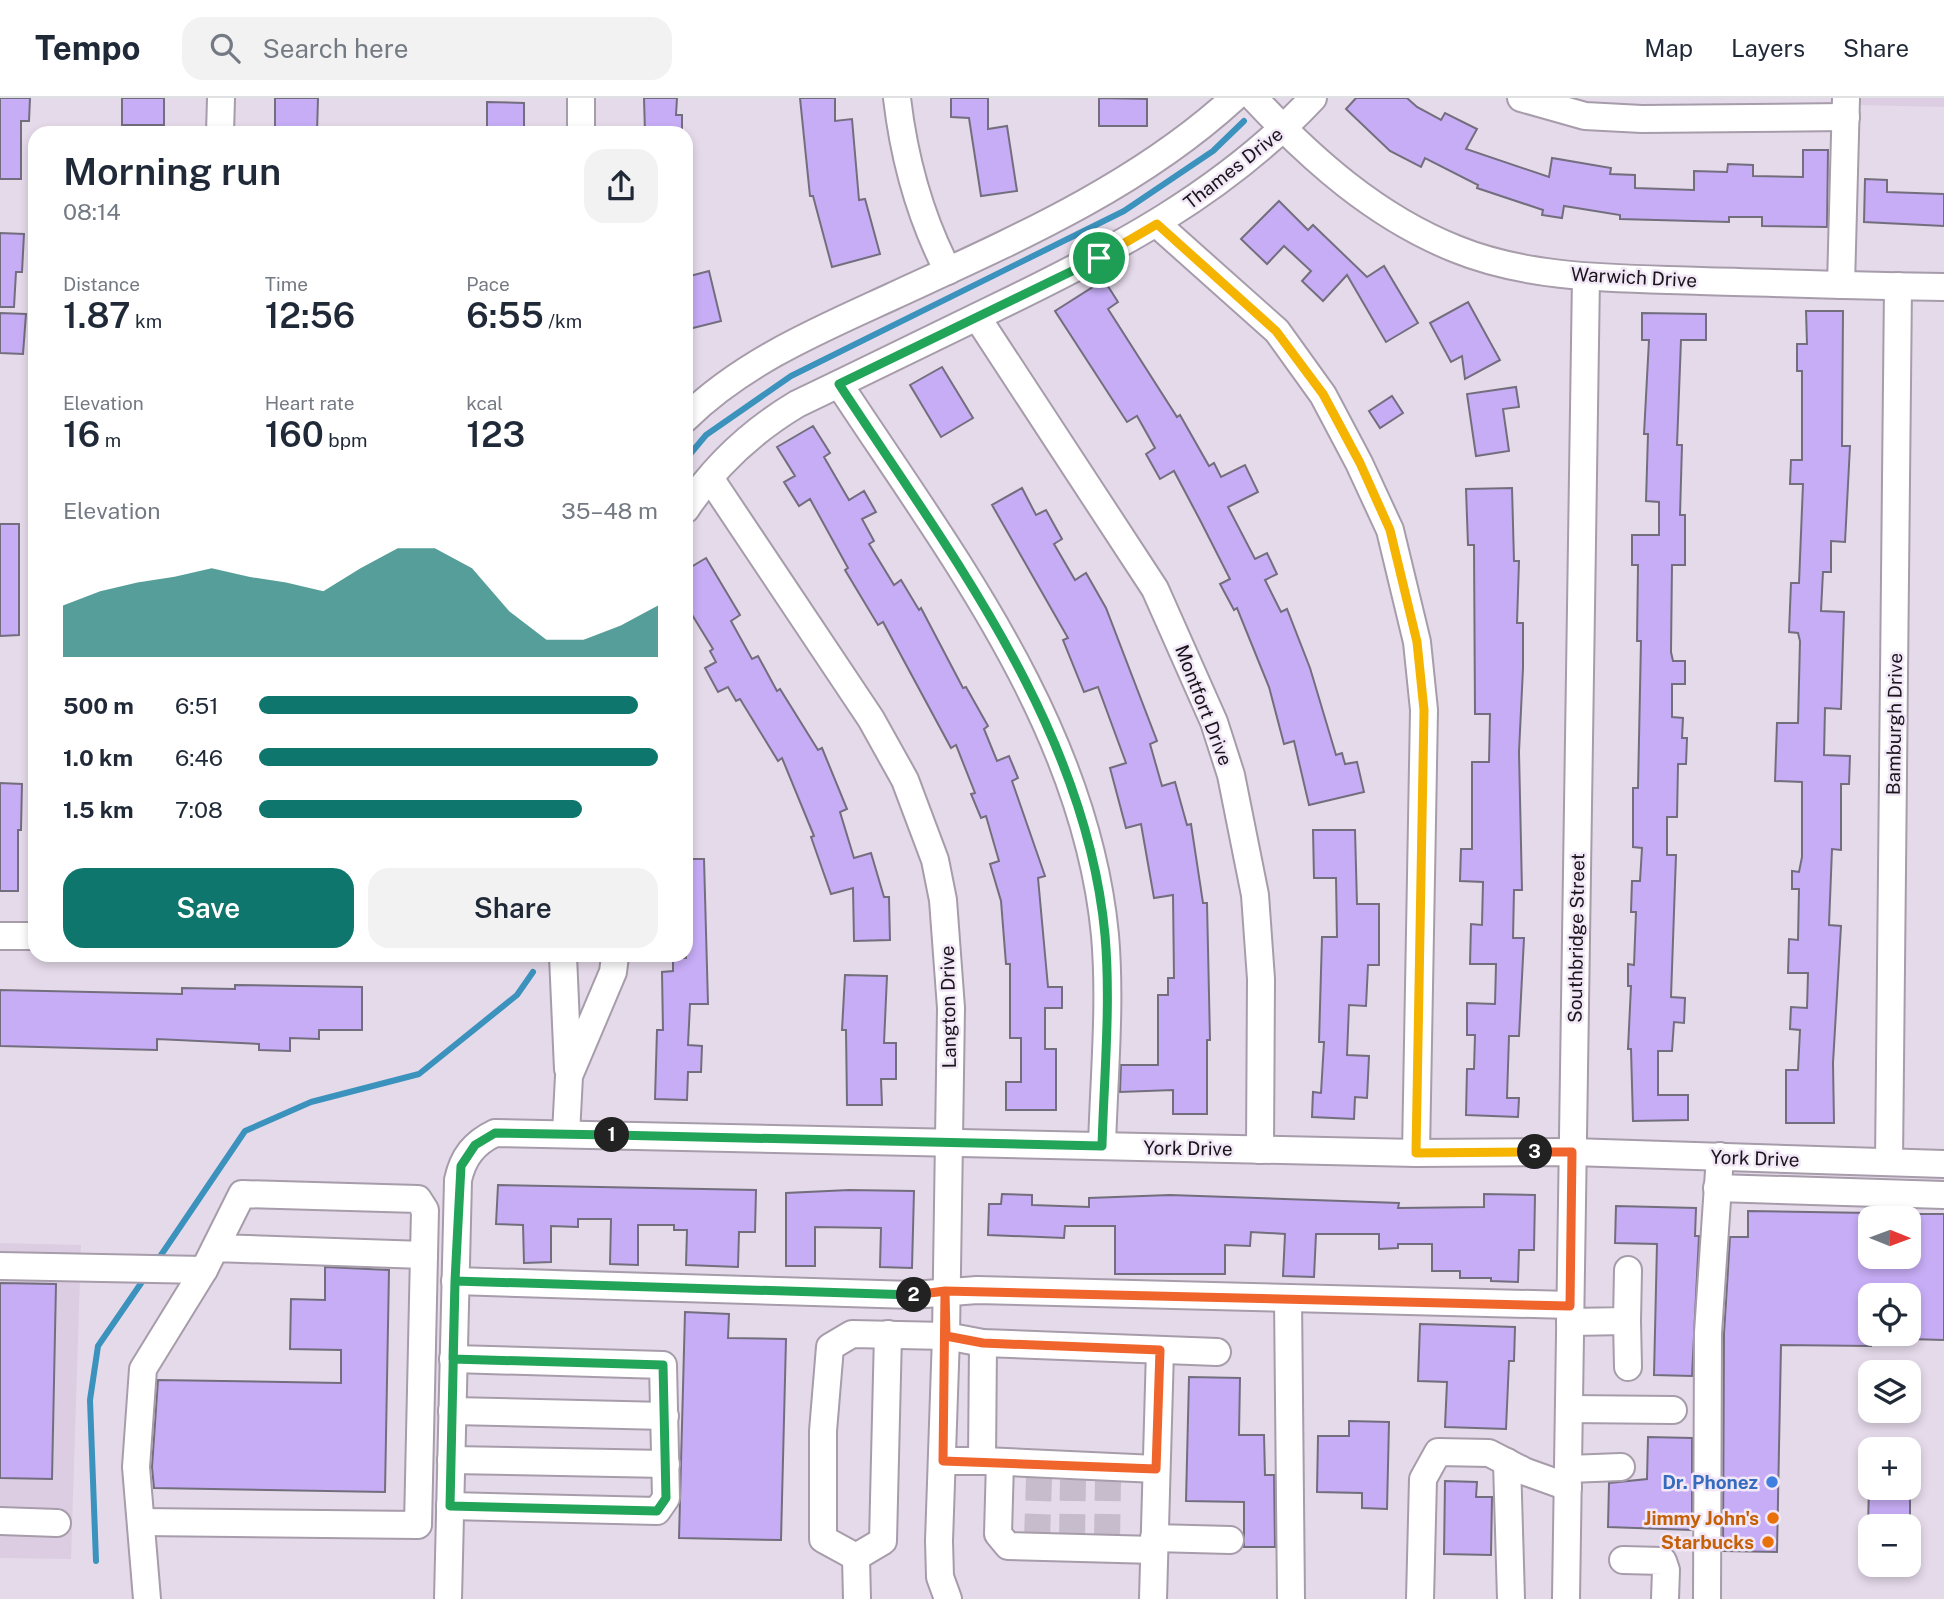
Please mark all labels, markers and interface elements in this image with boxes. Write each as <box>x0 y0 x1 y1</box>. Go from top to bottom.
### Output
search box <box>182 17 672 80</box>
text: Tempo <box>35 29 140 67</box>
icon: search <box>206 29 244 67</box>
text: Search here <box>262 33 408 64</box>
text: Map <box>1644 34 1693 62</box>
text: Layers <box>1731 34 1805 62</box>
text: Share <box>1843 34 1909 62</box>
street label: Thames Drive <box>1179 123 1287 213</box>
text: Morning run <box>63 149 281 194</box>
button: share <box>584 149 658 223</box>
text: 08:14 <box>63 198 121 225</box>
pin <box>1069 228 1129 288</box>
icon: arrive <box>1080 239 1118 277</box>
street label: Warwich Drive <box>1570 263 1698 291</box>
text: Distance <box>63 273 140 295</box>
text: Time <box>265 273 308 295</box>
text: Pace <box>466 273 510 295</box>
text: 1.87 <box>63 295 130 336</box>
text: 12:56 <box>265 295 355 336</box>
text: 6:55 <box>466 295 544 336</box>
text: km <box>130 310 162 332</box>
text: /km <box>544 310 582 332</box>
text: Elevation <box>63 392 144 414</box>
text: Heart rate <box>265 392 354 414</box>
text: kcal <box>466 392 503 414</box>
text: 16 <box>63 414 100 455</box>
text: 160 <box>265 414 324 455</box>
text: 123 <box>466 414 525 455</box>
text: m <box>100 429 121 451</box>
text: bpm <box>324 429 367 451</box>
text: Elevation <box>63 497 161 524</box>
text: 35–48 m <box>561 497 658 524</box>
street label: Montfort Drive <box>1171 642 1237 768</box>
street label: Bamburgh Drive <box>1882 653 1906 795</box>
text: 500 m <box>63 692 134 719</box>
text: 6:51 <box>175 692 219 719</box>
text: 1.0 km <box>63 744 133 771</box>
text: 6:46 <box>175 744 223 771</box>
text: 1.5 km <box>63 796 134 823</box>
text: 7:08 <box>175 796 223 823</box>
street label: Southbridge Street <box>1564 853 1588 1023</box>
button: Save <box>63 868 354 948</box>
button: Share <box>368 868 658 948</box>
street label: Langton Drive <box>936 945 960 1069</box>
pin: 1 <box>594 1118 630 1152</box>
text: 1 <box>607 1123 616 1145</box>
pin: 3 <box>1518 1134 1552 1170</box>
street label: York Drive <box>1143 1136 1233 1160</box>
text: 3 <box>1528 1140 1541 1162</box>
street label: York Drive <box>1710 1145 1800 1171</box>
north arrow <box>1858 1206 1922 1269</box>
map controls <box>1858 1206 1921 1577</box>
pin: 2 <box>897 1278 932 1312</box>
text: 2 <box>907 1283 920 1305</box>
button: locate <box>1858 1283 1921 1346</box>
button: layers <box>1858 1360 1921 1423</box>
button: + <box>1858 1437 1921 1500</box>
place label: Dr. Phonez <box>1662 1471 1758 1493</box>
marker: Dr. Phonez <box>1764 1474 1780 1490</box>
place label: Jimmy John's <box>1644 1507 1759 1529</box>
marker: Jimmy John's <box>1765 1510 1781 1526</box>
button: − <box>1858 1514 1921 1577</box>
place label: Starbucks <box>1661 1531 1754 1553</box>
marker: Starbucks <box>1760 1534 1776 1550</box>

